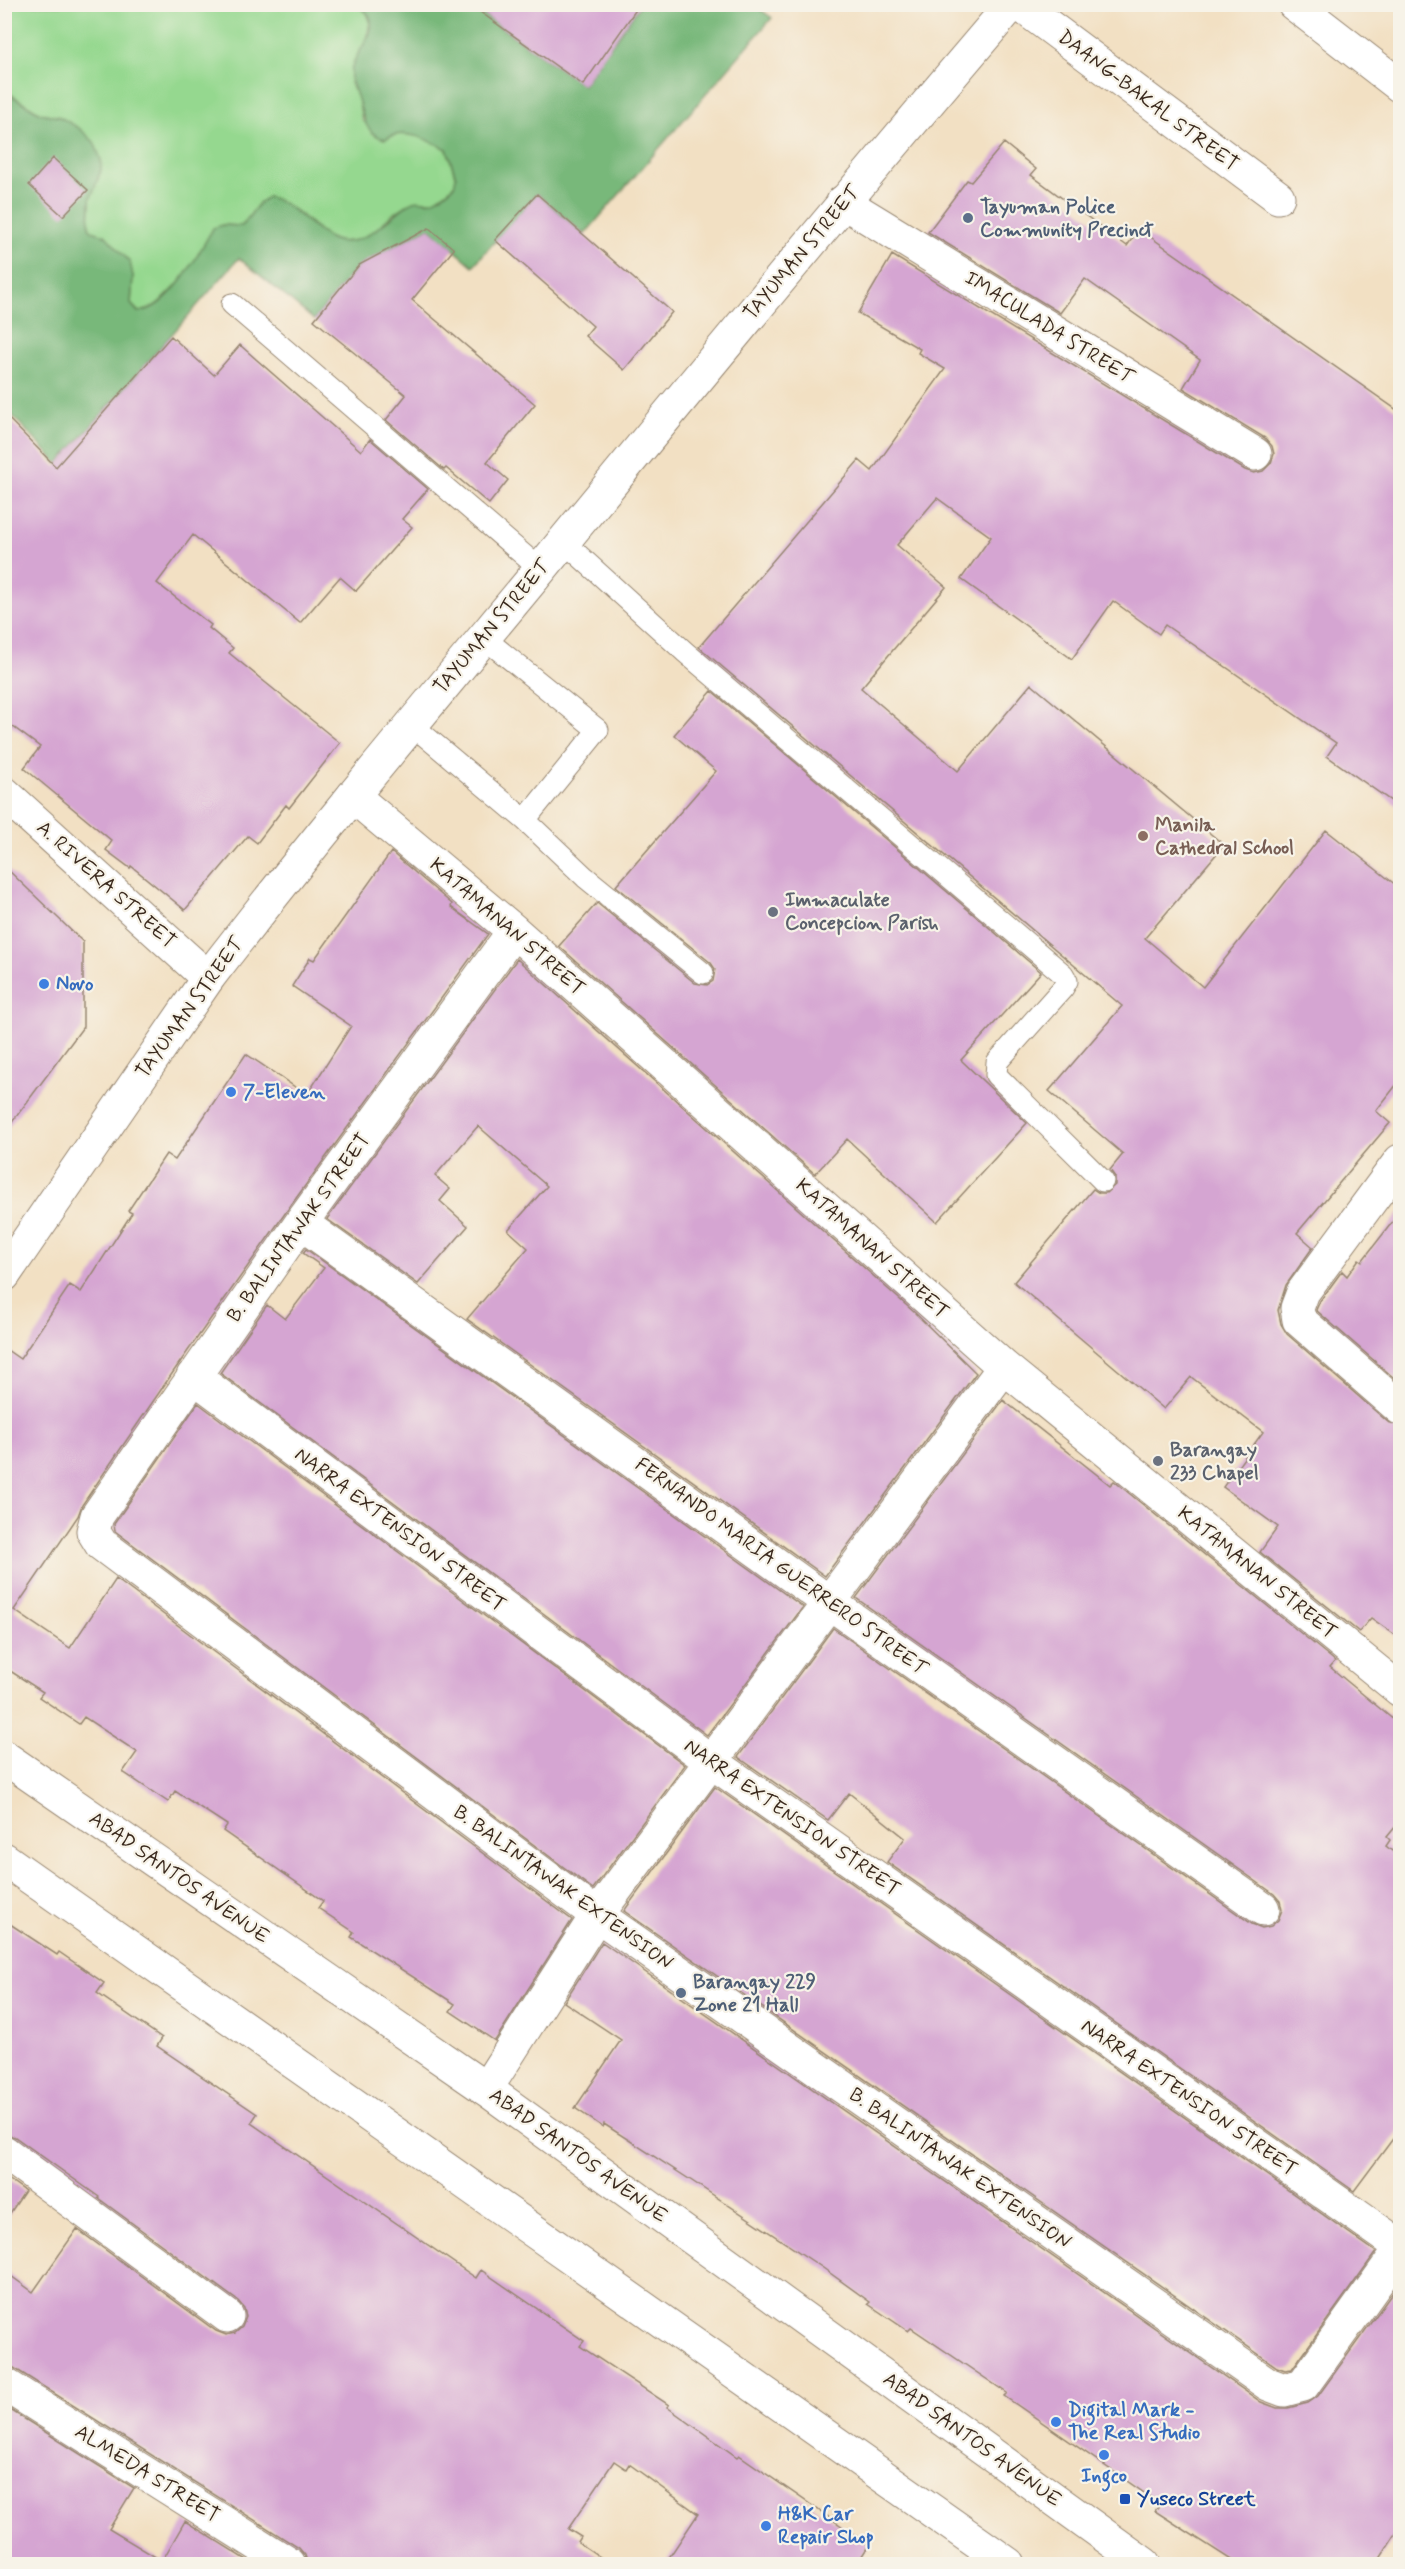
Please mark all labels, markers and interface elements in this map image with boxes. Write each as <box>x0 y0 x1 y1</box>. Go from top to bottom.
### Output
street label: DAANG-BAKAL STREET <box>1052 24 1244 178</box>
street label: TAYUMAN STREET <box>737 179 867 326</box>
place label: Tayuman Police Community Precinct <box>980 194 1154 244</box>
marker: Tayuman Police Community Precinct <box>961 211 975 225</box>
street label: IMACULADA STREET <box>959 265 1140 392</box>
street label: TAYUMAN STREET <box>427 553 557 700</box>
place label: Manila Cathedral School <box>1155 812 1294 862</box>
street label: A. RIVERA STREET <box>30 815 182 955</box>
marker: Manila Cathedral School <box>1136 829 1150 843</box>
street label: KATAMANAN STREET <box>423 852 591 1002</box>
place label: Immaculate Concepcion Parish <box>785 887 939 937</box>
marker: Immaculate Concepcion Parish <box>766 905 780 919</box>
street label: TAYUMAN STREET <box>130 931 251 1084</box>
place label: Novo <box>56 971 94 998</box>
marker: Novo <box>37 977 51 991</box>
place label: 7-Eleven <box>243 1079 326 1106</box>
marker: 7-Eleven <box>224 1085 238 1099</box>
street label: B. BALINTAWAK STREET <box>221 1128 377 1328</box>
street label: KATAMANAN STREET <box>789 1173 955 1325</box>
place label: Barangay 233 Chapel <box>1170 1437 1259 1487</box>
street label: NARRA EXTENSION STREET <box>289 1441 511 1619</box>
street label: FERNANDO MARIA GUERRERO STREET <box>629 1452 934 1683</box>
marker: Barangay 233 Chapel <box>1151 1454 1165 1468</box>
street label: KATAMANAN STREET <box>1172 1500 1342 1646</box>
street label: NARRA EXTENSION STREET <box>678 1733 906 1903</box>
street label: B. BALINTAWAK EXTENSION <box>448 1799 678 1977</box>
street label: ABAD SANTOS AVENUE <box>83 1805 275 1951</box>
place label: Barangay 229 Zone 21 Hall <box>693 1969 816 2019</box>
marker: Barangay 229 Zone 21 Hall <box>674 1986 688 2000</box>
street label: NARRA EXTENSION STREET <box>1075 2013 1303 2183</box>
street label: ABAD SANTOS AVENUE <box>483 2082 673 2230</box>
street label: B. BALINTAWAK EXTENSION <box>843 2082 1077 2256</box>
street label: ABAD SANTOS AVENUE <box>877 2366 1067 2514</box>
place label: Digital Mark - The Real Studio <box>1068 2397 1200 2447</box>
marker: Digital Mark - The Real Studio <box>1049 2415 1063 2429</box>
street label: ALMEDA STREET <box>69 2419 225 2529</box>
marker: Ingco <box>1097 2448 1111 2462</box>
place label: Ingco <box>1081 2463 1127 2492</box>
place label: Yuseco Street <box>1137 2486 1257 2513</box>
marker: Yuseco Street <box>1118 2492 1132 2506</box>
place label: H&K Car Repair Shop <box>778 2501 874 2551</box>
marker: H&K Car Repair Shop <box>759 2519 773 2533</box>

